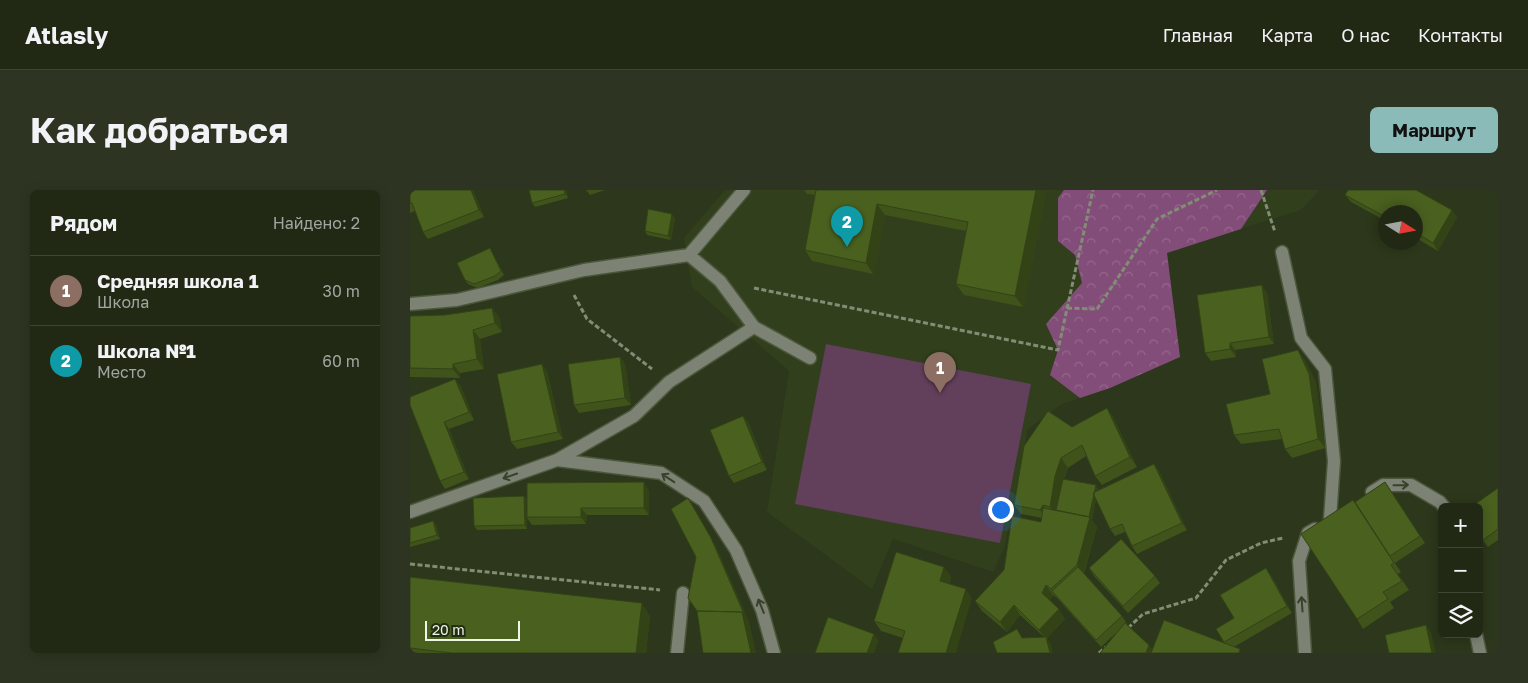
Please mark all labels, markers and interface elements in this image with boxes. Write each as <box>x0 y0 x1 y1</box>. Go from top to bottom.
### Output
text: Atlasly <box>25 20 108 49</box>
text: Главная <box>1163 24 1233 46</box>
text: Карта <box>1261 24 1313 46</box>
text: О нас <box>1341 24 1390 46</box>
text: Контакты <box>1418 24 1503 46</box>
button: Маршрут <box>1370 107 1498 153</box>
text: Как добраться <box>30 109 288 151</box>
north arrow <box>1378 205 1423 250</box>
pin: 2 <box>831 206 863 247</box>
text: Рядом <box>50 210 117 236</box>
text: Найдено: 2 <box>273 213 360 233</box>
text: Средняя школа 1 <box>97 269 258 292</box>
text: 1 <box>62 281 70 301</box>
text: 30 m <box>323 281 360 301</box>
text: Школа <box>97 292 149 312</box>
text: Школа №1 <box>97 339 196 362</box>
text: 2 <box>61 351 71 371</box>
text: 60 m <box>322 351 360 371</box>
pin: 1 <box>924 352 956 393</box>
text: Место <box>97 362 146 382</box>
one-way arrow <box>503 471 519 481</box>
one-way arrow <box>662 472 676 482</box>
one-way arrow <box>1392 480 1409 490</box>
your location <box>988 497 1014 523</box>
map controls <box>1438 503 1483 638</box>
button: + <box>1438 503 1483 548</box>
button: − <box>1438 548 1483 593</box>
button: layers <box>1438 593 1483 638</box>
one-way arrow <box>1297 597 1307 613</box>
one-way arrow <box>755 599 765 614</box>
scale bar <box>425 618 520 641</box>
text: 20 m <box>432 621 465 638</box>

